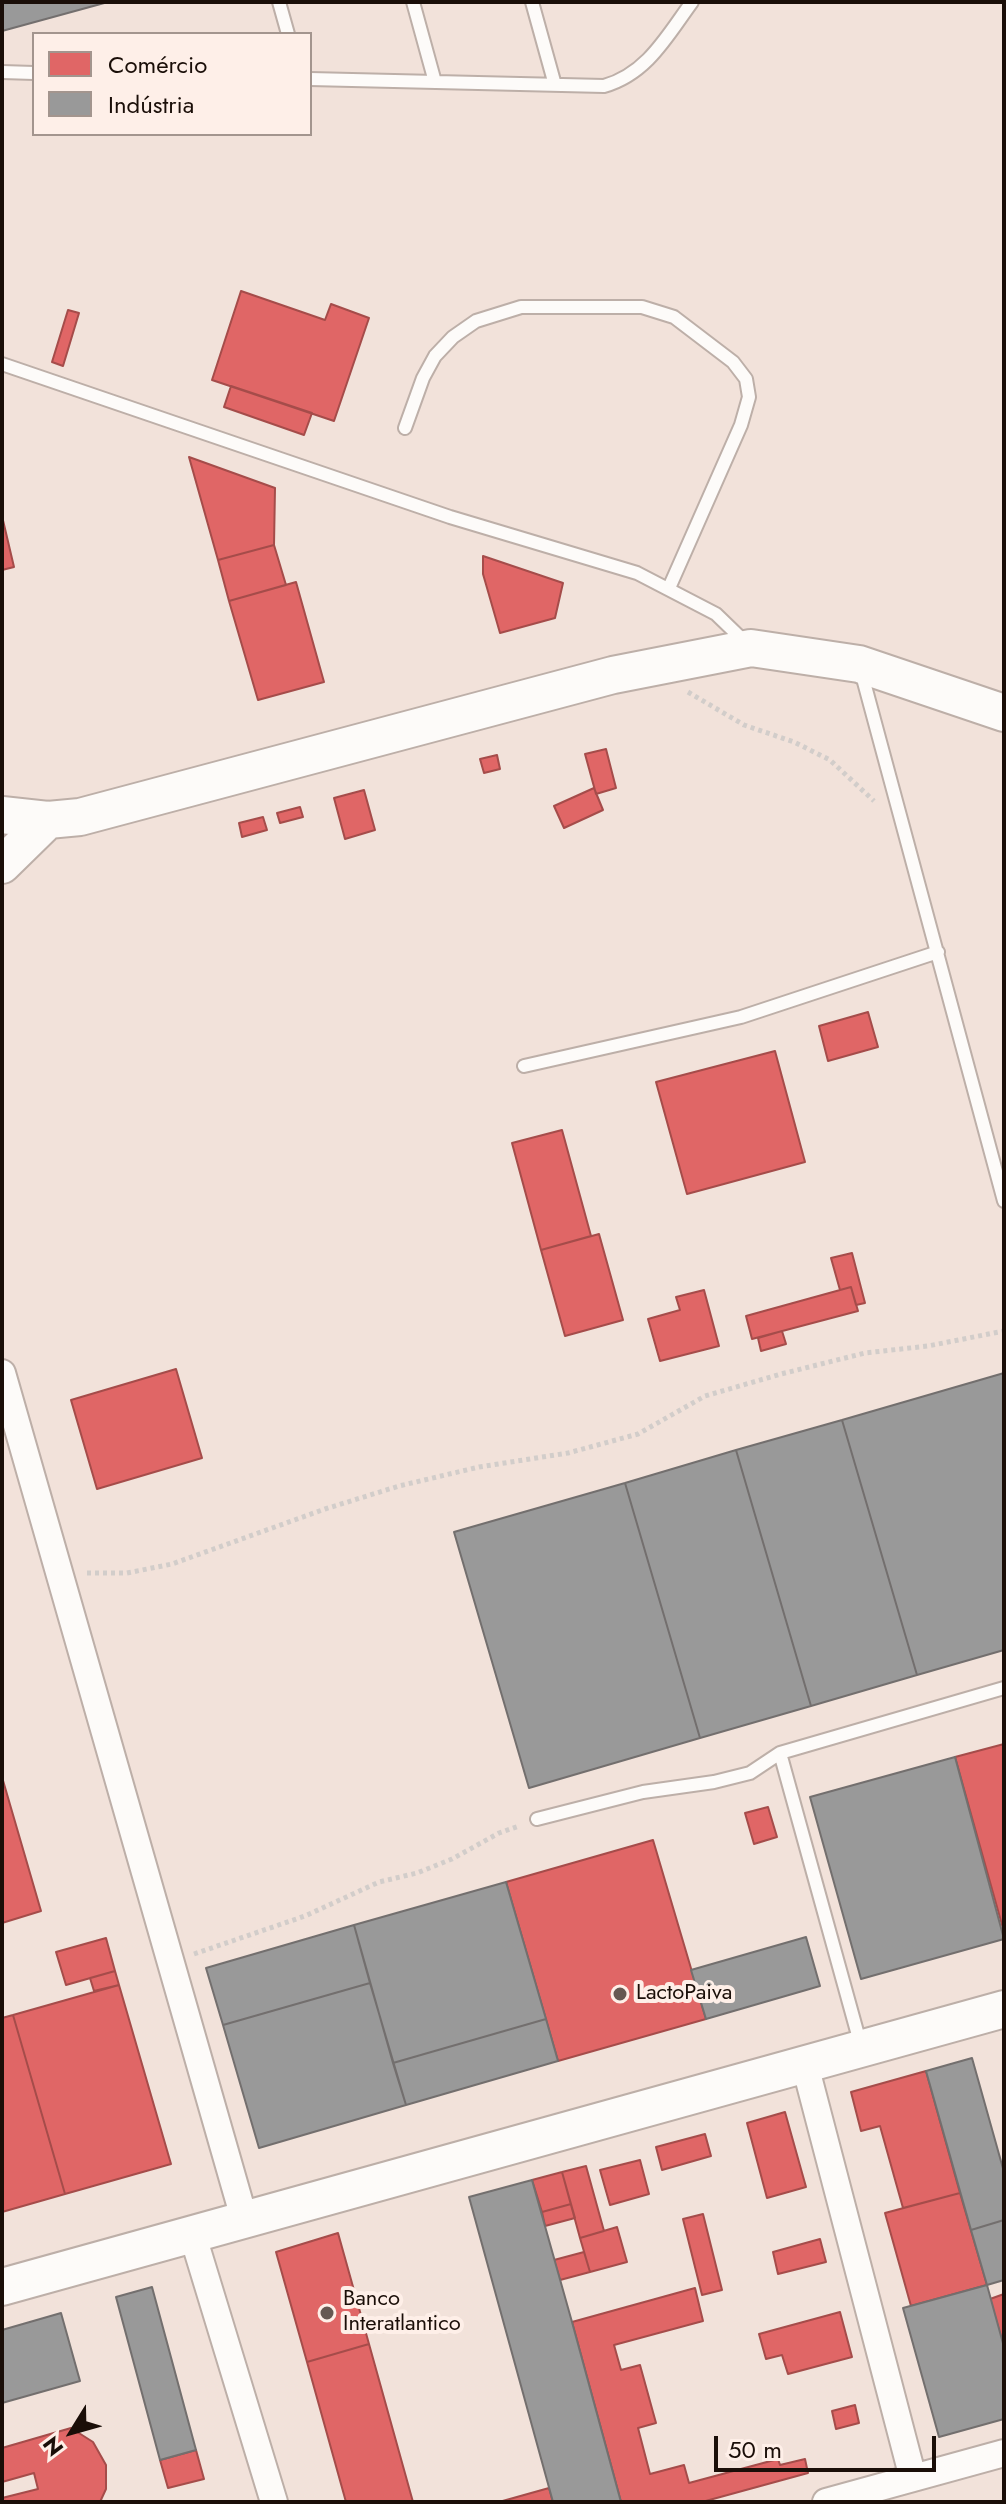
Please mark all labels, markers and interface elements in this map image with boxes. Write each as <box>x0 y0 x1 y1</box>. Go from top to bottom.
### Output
legend <box>32 32 312 136</box>
text: Comércio <box>108 47 207 82</box>
text: Indústria <box>108 87 194 122</box>
place label: LactoPaiva <box>636 1981 732 2007</box>
marker: LactoPaiva <box>611 1985 629 2003</box>
place label: Banco Interatlantico <box>343 2287 461 2338</box>
marker: Banco Interatlantico <box>318 2304 336 2322</box>
north arrow <box>32 2392 112 2472</box>
scale bar <box>718 2420 940 2470</box>
text: N <box>35 2430 71 2463</box>
text: 50 m <box>728 2432 782 2467</box>

